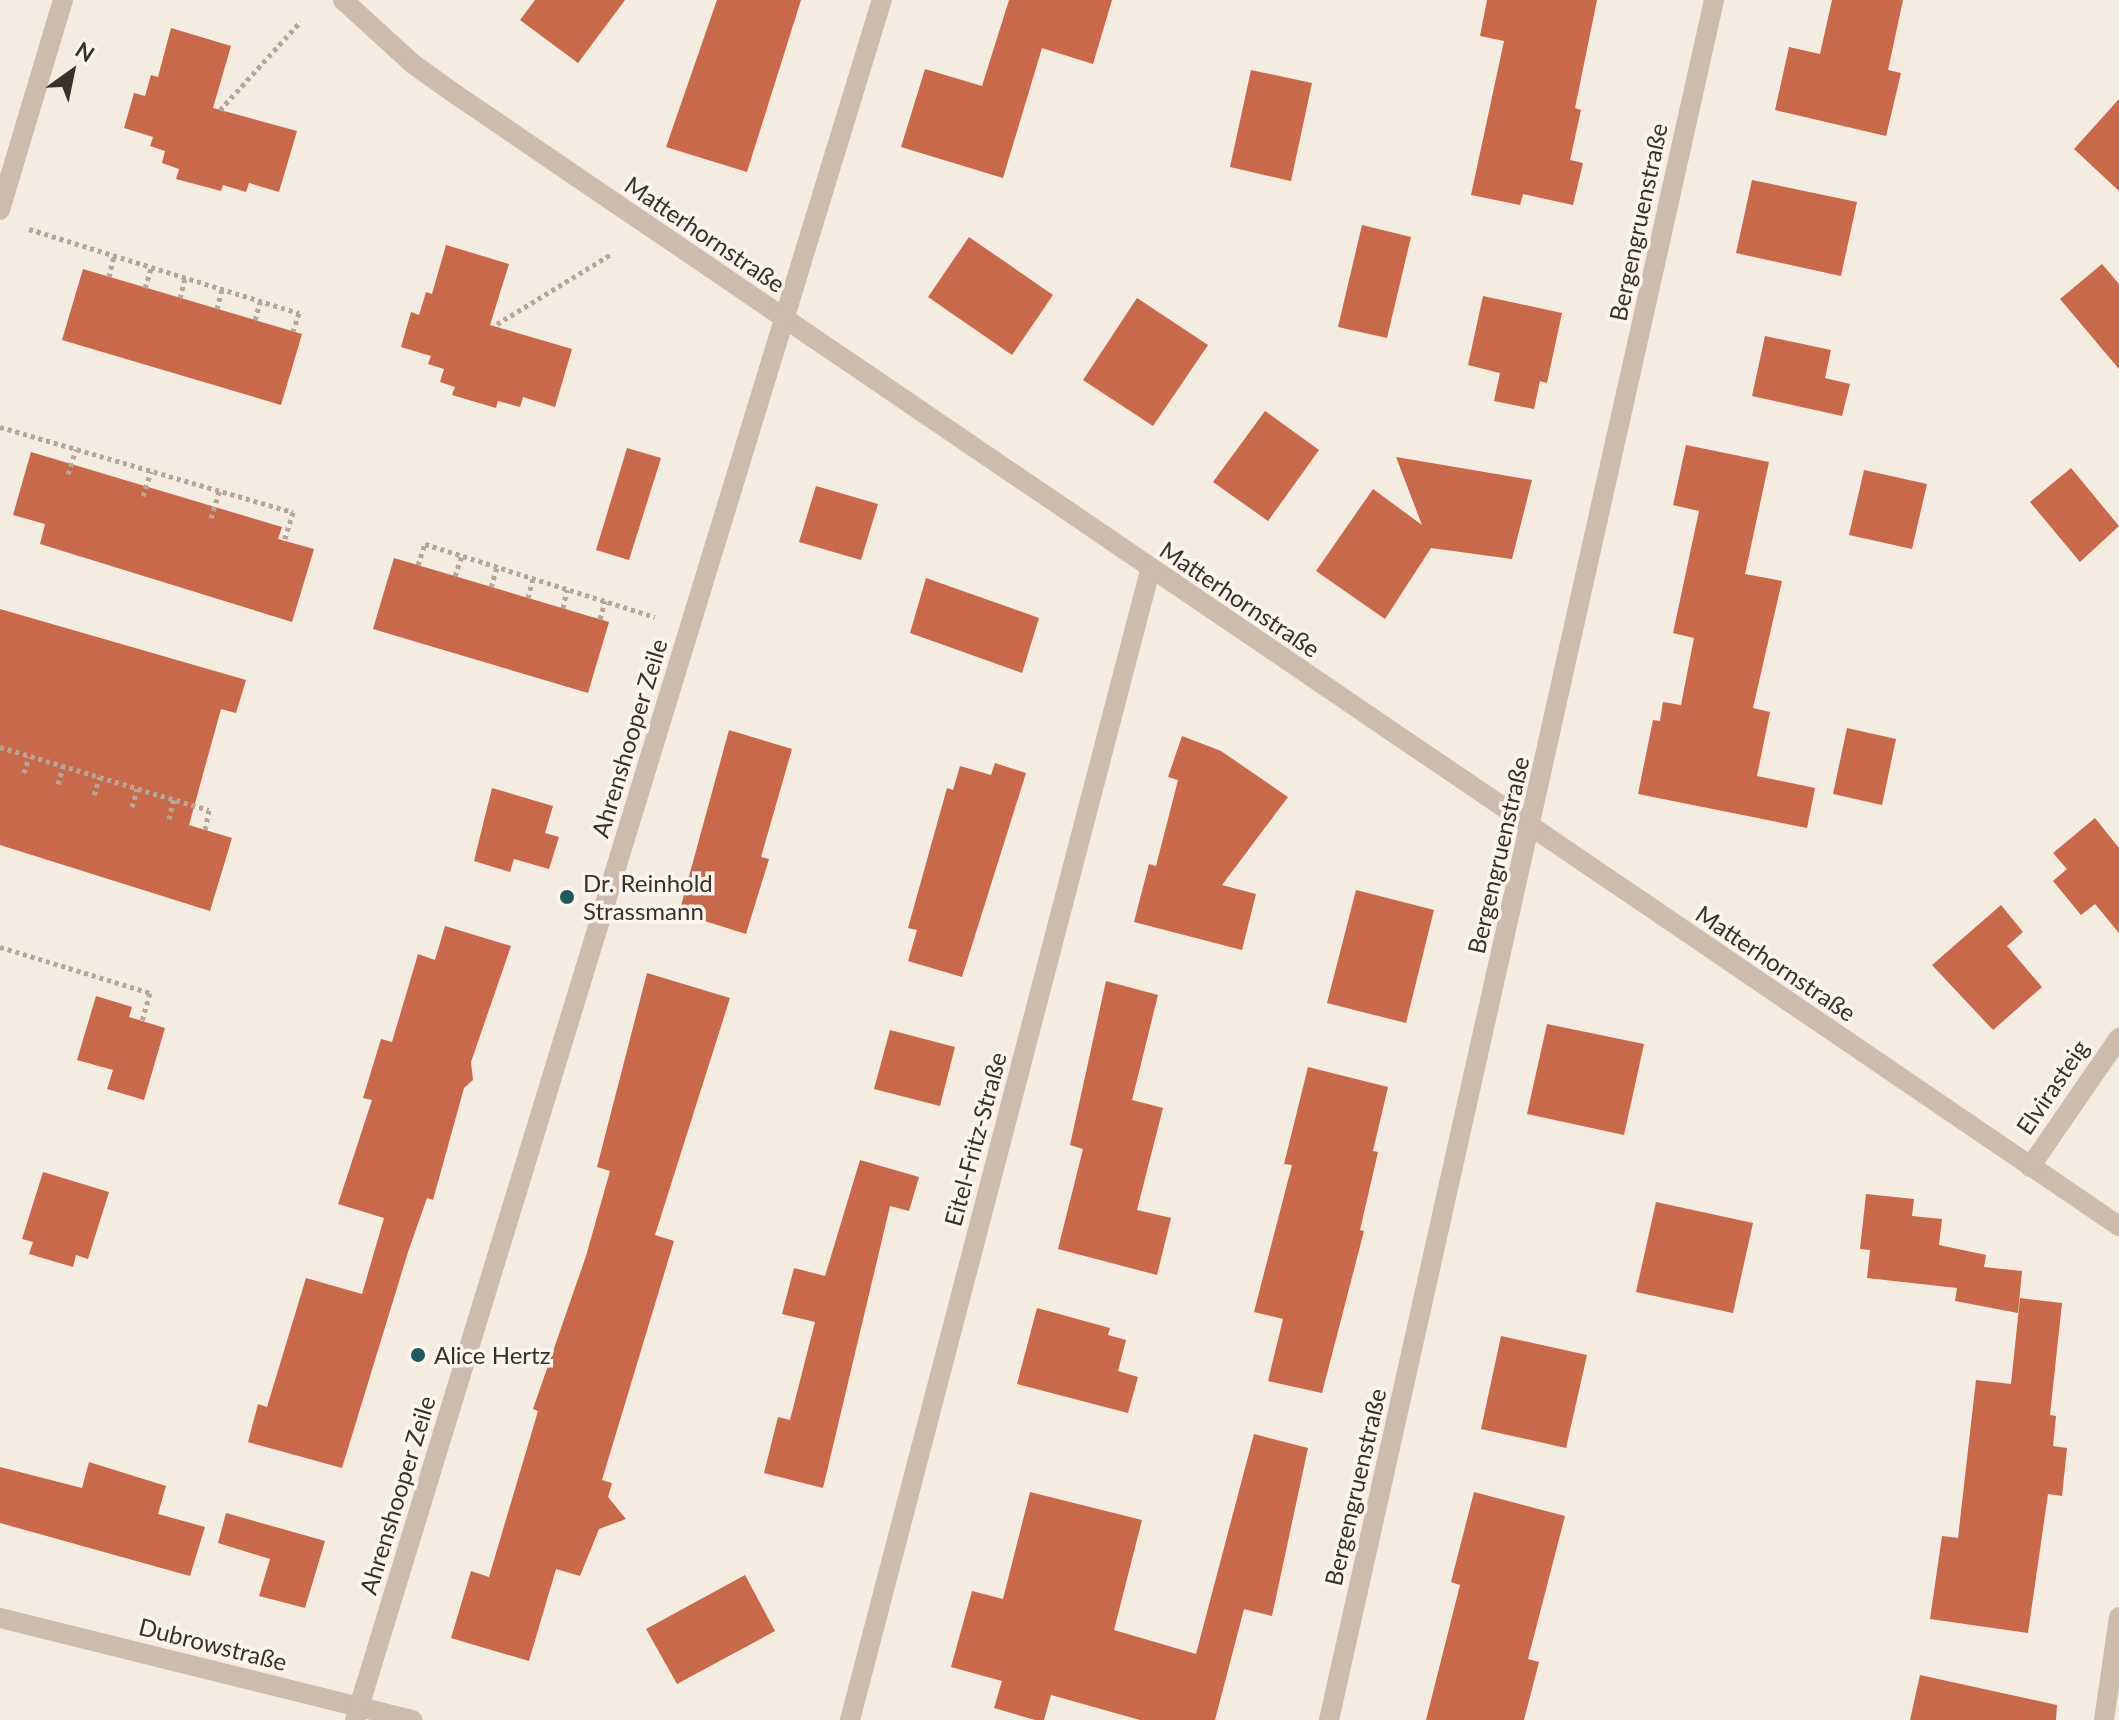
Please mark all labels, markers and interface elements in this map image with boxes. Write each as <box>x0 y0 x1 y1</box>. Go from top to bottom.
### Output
north arrow <box>32 32 112 112</box>
text: N <box>71 36 100 67</box>
street label: Bergengruenstraße <box>1603 120 1673 324</box>
street label: Matterhornstraße <box>620 170 790 298</box>
street label: Matterhornstraße <box>1155 535 1325 663</box>
street label: Ahrenshooper Zeile <box>585 635 673 841</box>
street label: Bergengruenstraße <box>1461 754 1535 956</box>
place label: Dr. Reinhold Strassmann <box>583 869 713 925</box>
marker: Dr. Reinhold Strassmann <box>558 888 576 906</box>
street label: Matterhornstraße <box>1691 899 1861 1027</box>
street label: Elvirasteig <box>2010 1034 2094 1140</box>
street label: Eitel-Fritz-Straße <box>938 1049 1012 1229</box>
place label: Alice Hertz <box>434 1341 550 1369</box>
marker: Alice Hertz <box>409 1346 427 1364</box>
street label: Bergengruenstraße <box>1318 1386 1392 1588</box>
street label: Ahrenshooper Zeile <box>353 1392 441 1598</box>
street label: Dubrowstraße <box>136 1612 290 1676</box>

